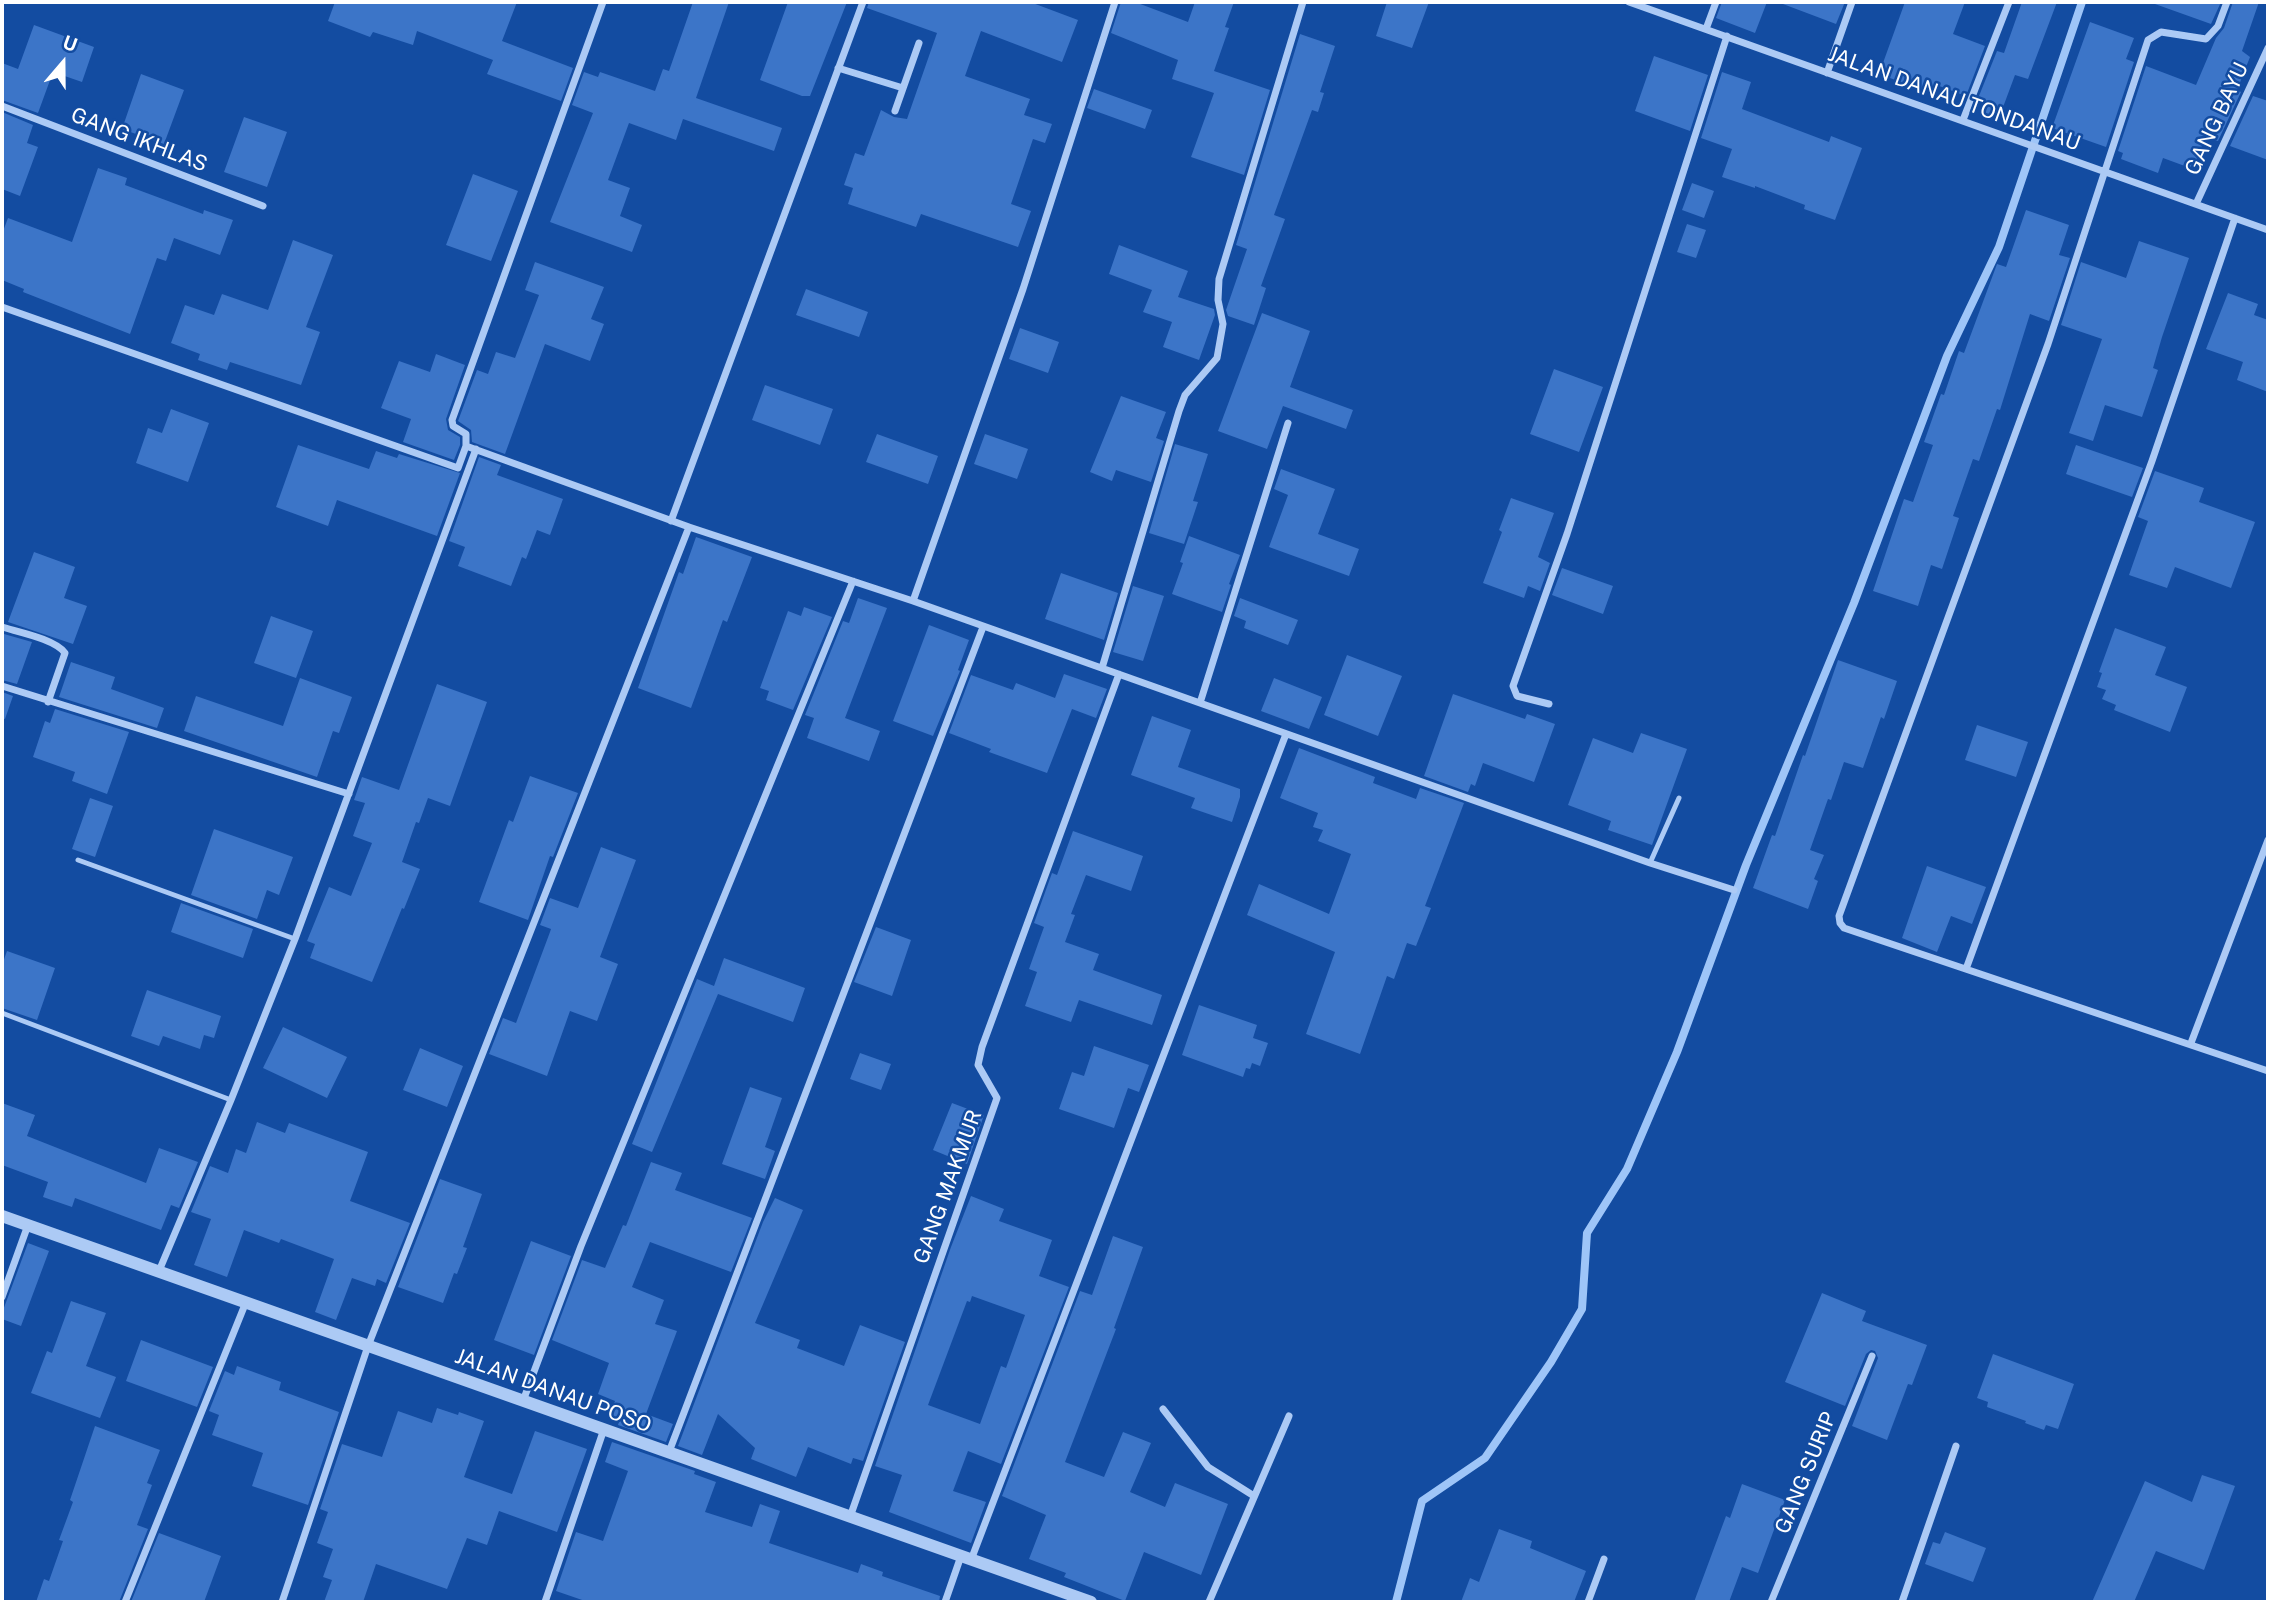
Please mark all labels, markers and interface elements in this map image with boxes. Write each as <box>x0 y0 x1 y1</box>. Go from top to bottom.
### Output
north arrow <box>28 28 98 98</box>
text: U <box>60 31 80 56</box>
street label: JALAN DANAU TONDANAU <box>1824 42 2084 156</box>
street label: GANG BAYU <box>2180 59 2254 179</box>
street label: GANG IKHLAS <box>67 102 211 178</box>
street label: GANG MAKMUR <box>908 1107 988 1267</box>
street label: JALAN DANAU POSO <box>451 1344 655 1438</box>
street label: GANG SURIP <box>1770 1408 1842 1538</box>

